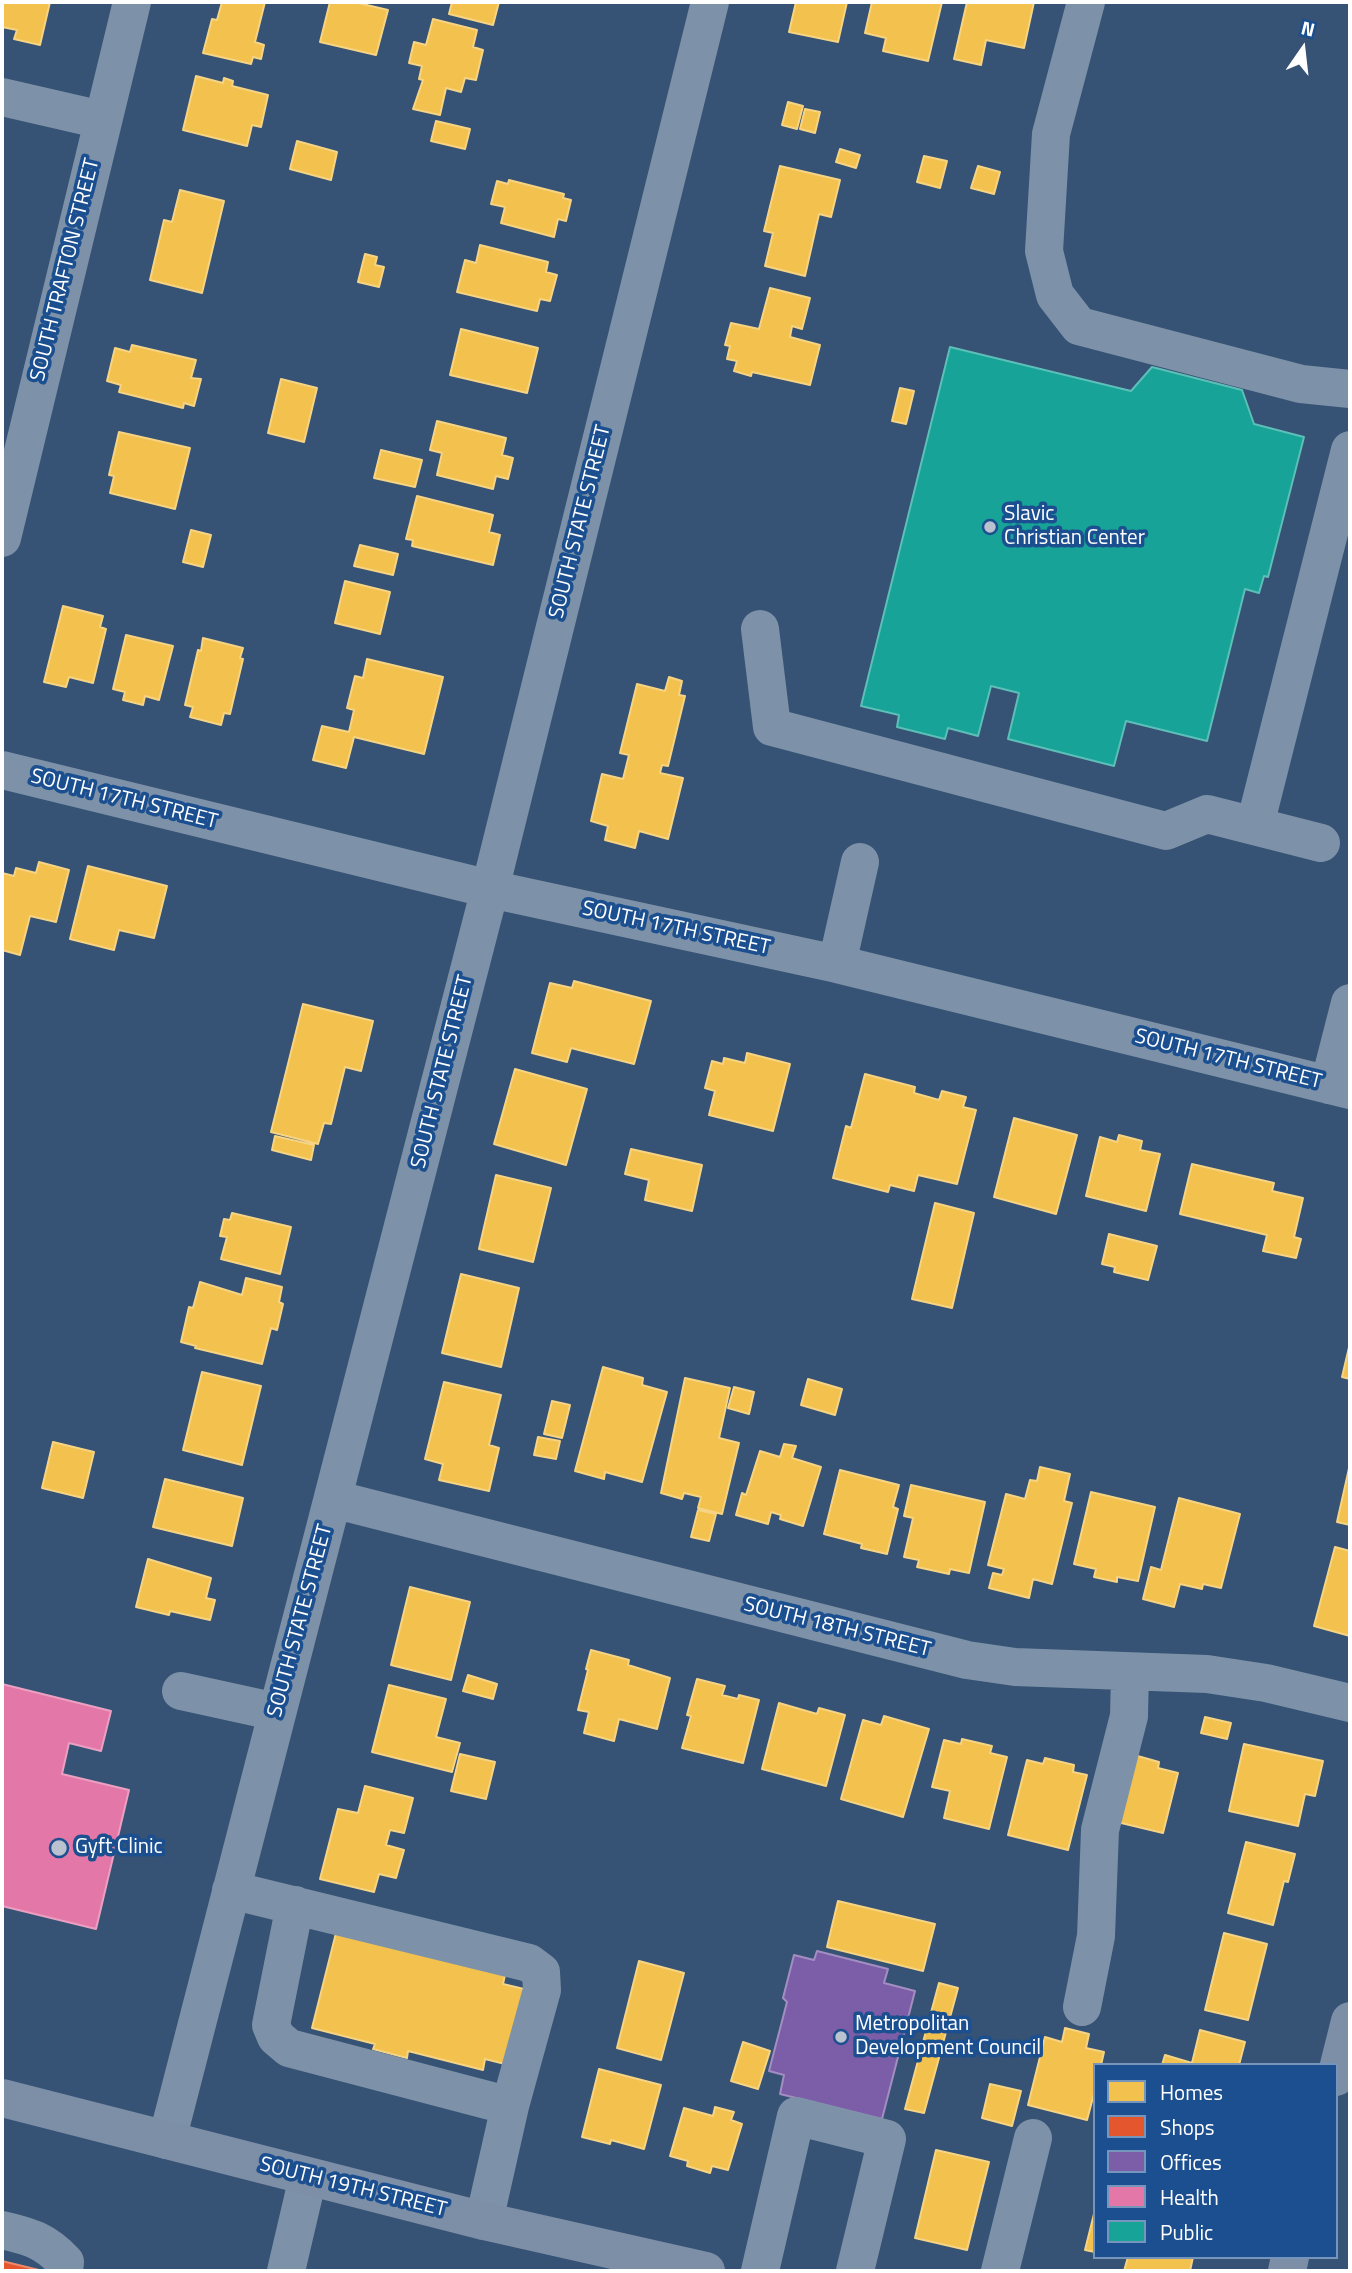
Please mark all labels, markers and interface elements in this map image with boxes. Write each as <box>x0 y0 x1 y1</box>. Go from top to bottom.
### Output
text: N <box>1298 12 1318 44</box>
north arrow <box>1268 14 1338 84</box>
street label: SOUTH TRAFTON STREET <box>26 156 106 384</box>
street label: SOUTH STATE STREET <box>545 423 617 621</box>
place label: Slavic Christian Center <box>1004 502 1145 552</box>
marker: Slavic Christian Center <box>982 519 998 535</box>
street label: SOUTH 17TH STREET <box>28 765 220 835</box>
street label: SOUTH 17TH STREET <box>580 897 772 961</box>
street label: SOUTH STATE STREET <box>407 973 479 1171</box>
street label: SOUTH 17TH STREET <box>1132 1025 1324 1095</box>
street label: SOUTH STATE STREET <box>263 1522 339 1720</box>
street label: SOUTH 18TH STREET <box>741 1593 933 1663</box>
place label: Gyft Clinic <box>75 1835 163 1861</box>
marker: Gyft Clinic <box>49 1838 69 1858</box>
place label: Metropolitan Development Council <box>855 2012 1041 2062</box>
marker: Metropolitan Development Council <box>833 2029 849 2045</box>
legend <box>1093 2063 1338 2259</box>
text: Homes <box>1160 2076 1223 2108</box>
text: Shops <box>1160 2111 1215 2143</box>
text: Offices <box>1160 2146 1222 2178</box>
street label: SOUTH 19TH STREET <box>257 2153 449 2223</box>
text: Health <box>1160 2181 1219 2213</box>
text: Public <box>1160 2216 1213 2248</box>

